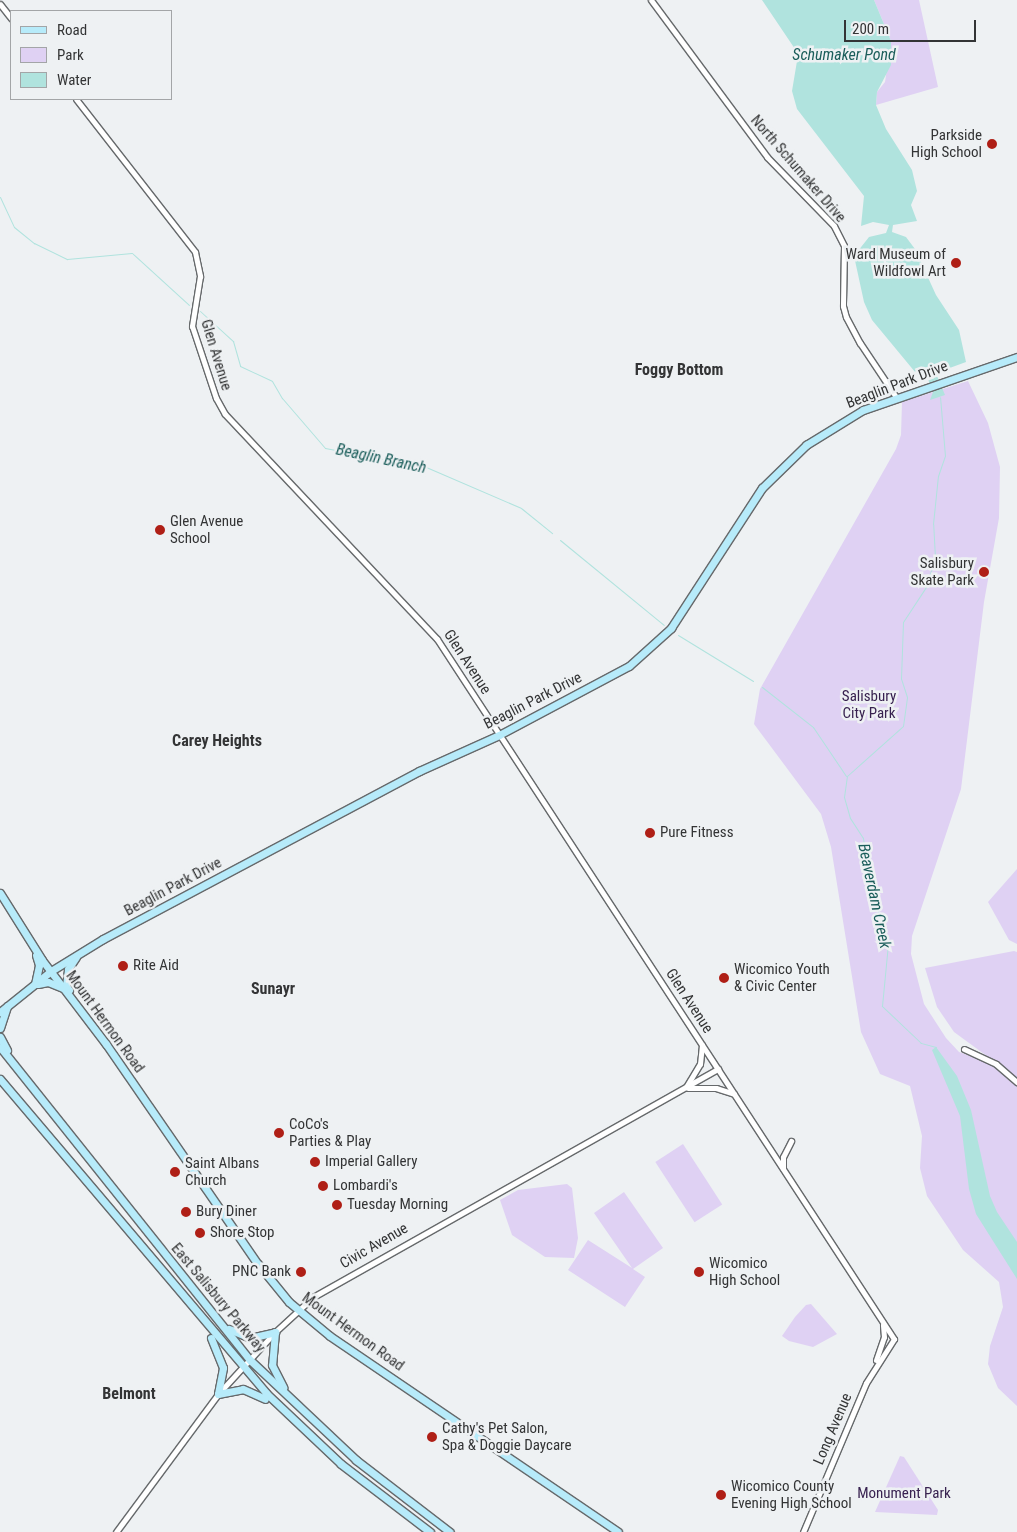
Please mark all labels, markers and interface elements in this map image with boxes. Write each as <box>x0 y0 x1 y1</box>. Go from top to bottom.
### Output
legend <box>10 10 172 100</box>
scale bar <box>847 10 980 42</box>
text: 200 m <box>852 20 889 38</box>
text: Road <box>57 21 87 39</box>
water label: Schumaker Pond <box>792 45 896 65</box>
text: Park <box>57 46 84 64</box>
text: Water <box>57 71 91 89</box>
street label: North Schumaker Drive <box>747 112 849 226</box>
place label: Parkside High School <box>911 126 982 161</box>
marker: Parkside High School <box>986 138 998 150</box>
place label: Ward Museum of Wildfowl Art <box>846 245 946 280</box>
marker: Ward Museum of Wildfowl Art <box>950 257 962 269</box>
street label: Glen Avenue <box>197 317 235 393</box>
street label: Beaglin Park Drive <box>844 357 950 413</box>
district label: Foggy Bottom <box>635 360 723 380</box>
water label: Beaglin Branch <box>334 440 428 478</box>
place label: Glen Avenue School <box>170 512 243 547</box>
marker: Glen Avenue School <box>154 524 166 536</box>
place label: Salisbury Skate Park <box>911 554 974 589</box>
marker: Salisbury Skate Park <box>978 566 990 578</box>
street label: Glen Avenue <box>440 626 494 698</box>
street label: Beaglin Park Drive <box>481 669 585 733</box>
park label: Salisbury City Park <box>842 687 896 722</box>
district label: Carey Heights <box>172 731 262 751</box>
place label: Pure Fitness <box>660 824 734 842</box>
marker: Pure Fitness <box>644 827 656 839</box>
water label: Beaverdam Creek <box>854 842 894 950</box>
street label: Beaglin Park Drive <box>121 854 225 920</box>
place label: Rite Aid <box>133 957 179 975</box>
marker: Rite Aid <box>117 960 129 972</box>
place label: Wicomico Youth & Civic Center <box>734 960 830 995</box>
street label: Glen Avenue <box>662 965 716 1037</box>
street label: Mount Hermon Road <box>62 967 148 1077</box>
marker: Wicomico Youth & Civic Center <box>718 972 730 984</box>
district label: Sunayr <box>251 979 295 999</box>
place label: CoCo's Parties & Play <box>289 1115 371 1150</box>
marker: CoCo's Parties & Play <box>273 1127 285 1139</box>
place label: Imperial Gallery <box>325 1153 417 1171</box>
place label: Saint Albans Church <box>185 1154 259 1189</box>
marker: Imperial Gallery <box>309 1156 321 1168</box>
marker: Saint Albans Church <box>169 1166 181 1178</box>
place label: Lombardi's <box>333 1177 398 1195</box>
marker: Lombardi's <box>317 1180 329 1192</box>
place label: Tuesday Morning <box>347 1196 448 1214</box>
marker: Tuesday Morning <box>331 1199 343 1211</box>
place label: Bury Diner <box>196 1203 257 1221</box>
marker: Bury Diner <box>180 1206 192 1218</box>
street label: Civic Avenue <box>337 1219 411 1273</box>
place label: Shore Stop <box>210 1224 274 1242</box>
marker: Shore Stop <box>194 1227 206 1239</box>
street label: East Salisbury Parkway <box>167 1240 269 1356</box>
place label: Wicomico High School <box>709 1254 780 1289</box>
place label: PNC Bank <box>232 1263 291 1281</box>
marker: PNC Bank <box>295 1266 307 1278</box>
marker: Wicomico High School <box>693 1266 705 1278</box>
street label: Mount Hermon Road <box>298 1289 408 1375</box>
district label: Belmont <box>102 1384 156 1404</box>
street label: Long Avenue <box>810 1391 856 1467</box>
place label: Cathy's Pet Salon, Spa & Doggie Daycare <box>442 1419 572 1454</box>
marker: Cathy's Pet Salon, Spa & Doggie Daycare <box>426 1431 438 1443</box>
place label: Wicomico County Evening High School <box>731 1477 852 1512</box>
park label: Monument Park <box>857 1485 951 1503</box>
marker: Wicomico County Evening High School <box>715 1489 727 1501</box>

